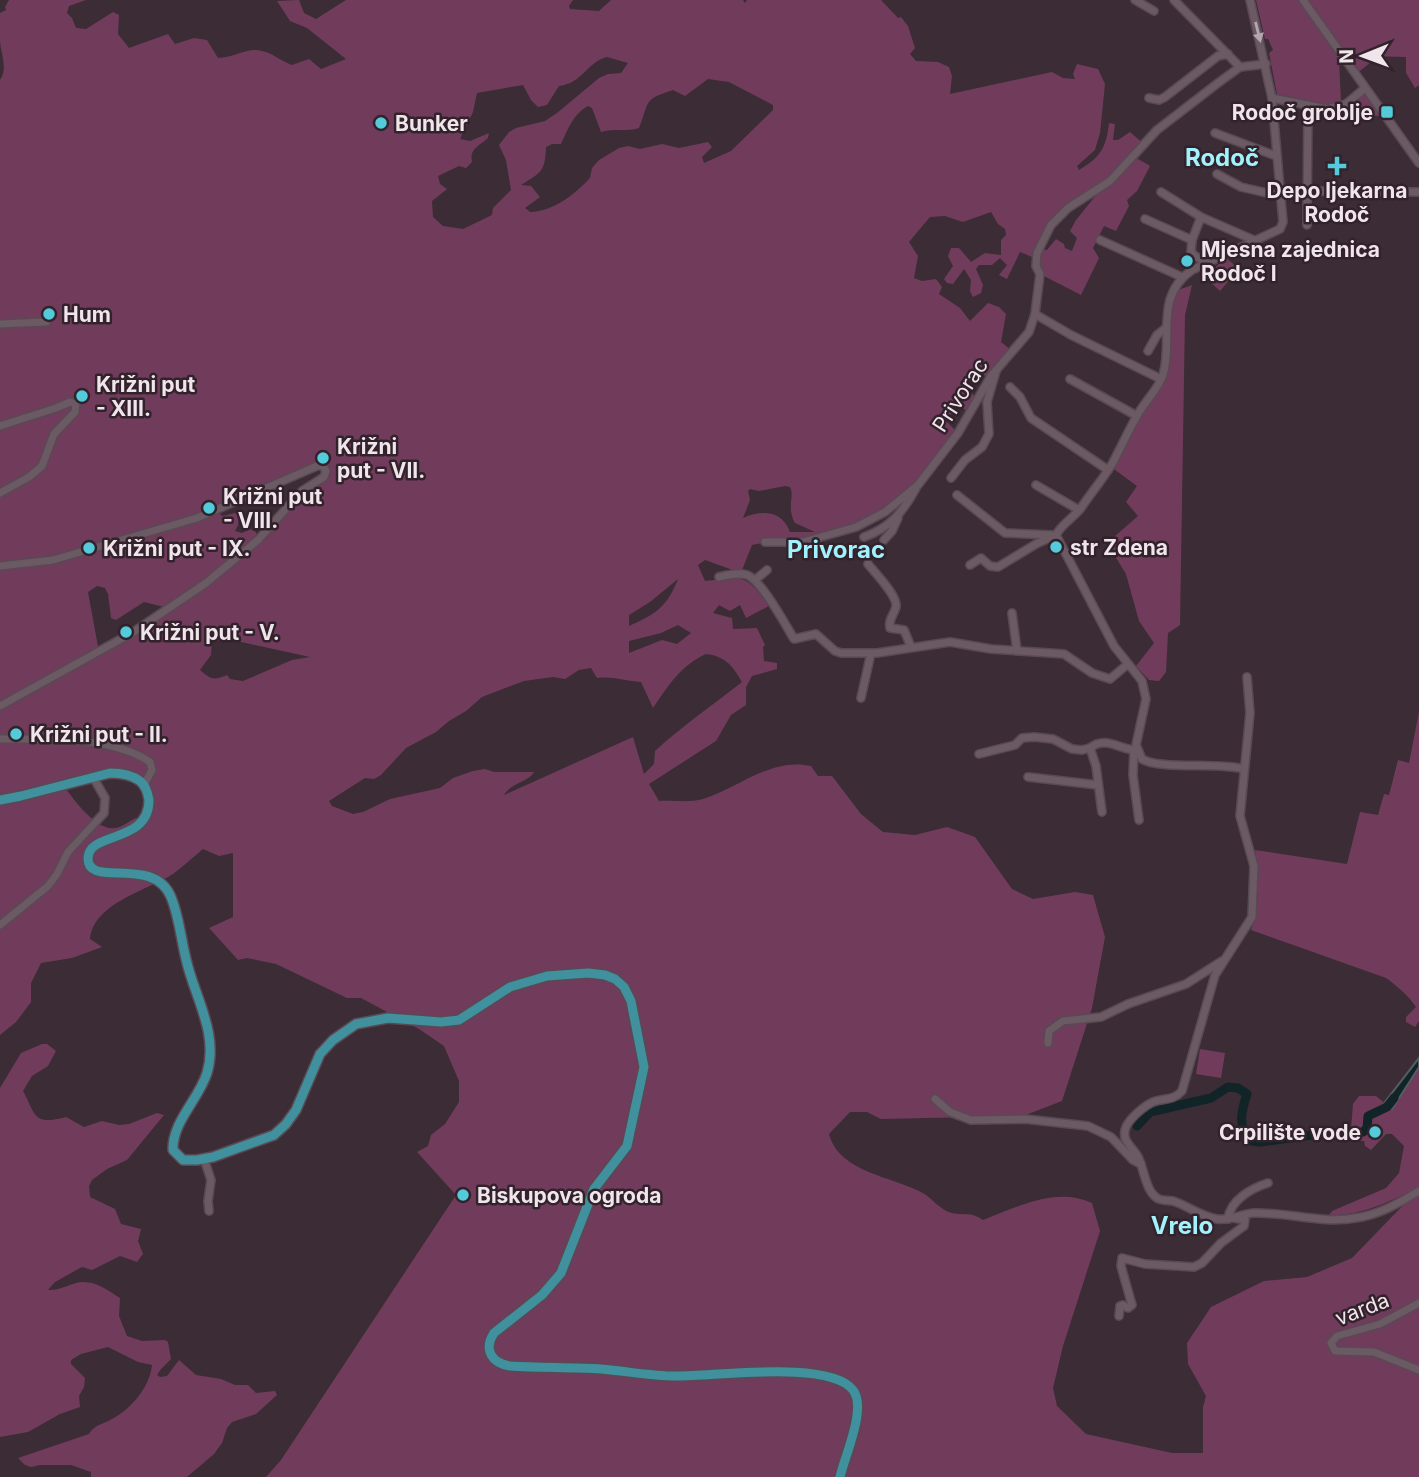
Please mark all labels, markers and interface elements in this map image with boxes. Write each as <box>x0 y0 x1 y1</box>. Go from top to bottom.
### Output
one-way arrow <box>1253 21 1264 43</box>
north arrow <box>1328 21 1398 91</box>
text: N <box>1335 49 1358 64</box>
place label: Rodoč groblje <box>1232 100 1373 125</box>
marker: Rodoč groblje <box>1379 104 1395 120</box>
place label: Bunker <box>395 111 468 136</box>
marker: Bunker <box>373 115 389 131</box>
district label: Rodoč <box>1185 143 1259 172</box>
marker: Depo ljekarna Rodoč <box>1329 158 1345 174</box>
place label: Depo ljekarna Rodoč <box>1266 178 1408 227</box>
place label: Mjesna zajednica Rodoč I <box>1201 237 1380 286</box>
marker: Mjesna zajednica Rodoč I <box>1179 253 1195 269</box>
place label: Hum <box>63 302 111 327</box>
marker: Hum <box>41 306 57 322</box>
street label: Privorac <box>927 354 993 436</box>
place label: Križni put - XIII. <box>96 372 196 421</box>
marker: Križni put - XIII. <box>74 388 90 404</box>
place label: Križni put - VII. <box>337 434 425 483</box>
marker: Križni put - VII. <box>315 450 331 466</box>
place label: Križni put - VIII. <box>223 484 323 533</box>
marker: Križni put - VIII. <box>201 500 217 516</box>
district label: Privorac <box>787 535 885 564</box>
place label: str Zdena <box>1070 535 1168 560</box>
place label: Križni put - IX. <box>103 536 250 561</box>
marker: str Zdena <box>1048 539 1064 555</box>
marker: Križni put - IX. <box>81 540 97 556</box>
place label: Križni put - V. <box>140 620 280 645</box>
marker: Križni put - V. <box>118 624 134 640</box>
place label: Križni put - II. <box>30 722 168 747</box>
marker: Križni put - II. <box>8 726 24 742</box>
place label: Crpilište vode <box>1219 1120 1361 1145</box>
marker: Crpilište vode <box>1367 1124 1383 1140</box>
place label: Biskupova ogroda <box>477 1183 661 1208</box>
marker: Biskupova ogroda <box>455 1187 471 1203</box>
district label: Vrelo <box>1151 1211 1213 1240</box>
street label: varda <box>1332 1287 1392 1331</box>

